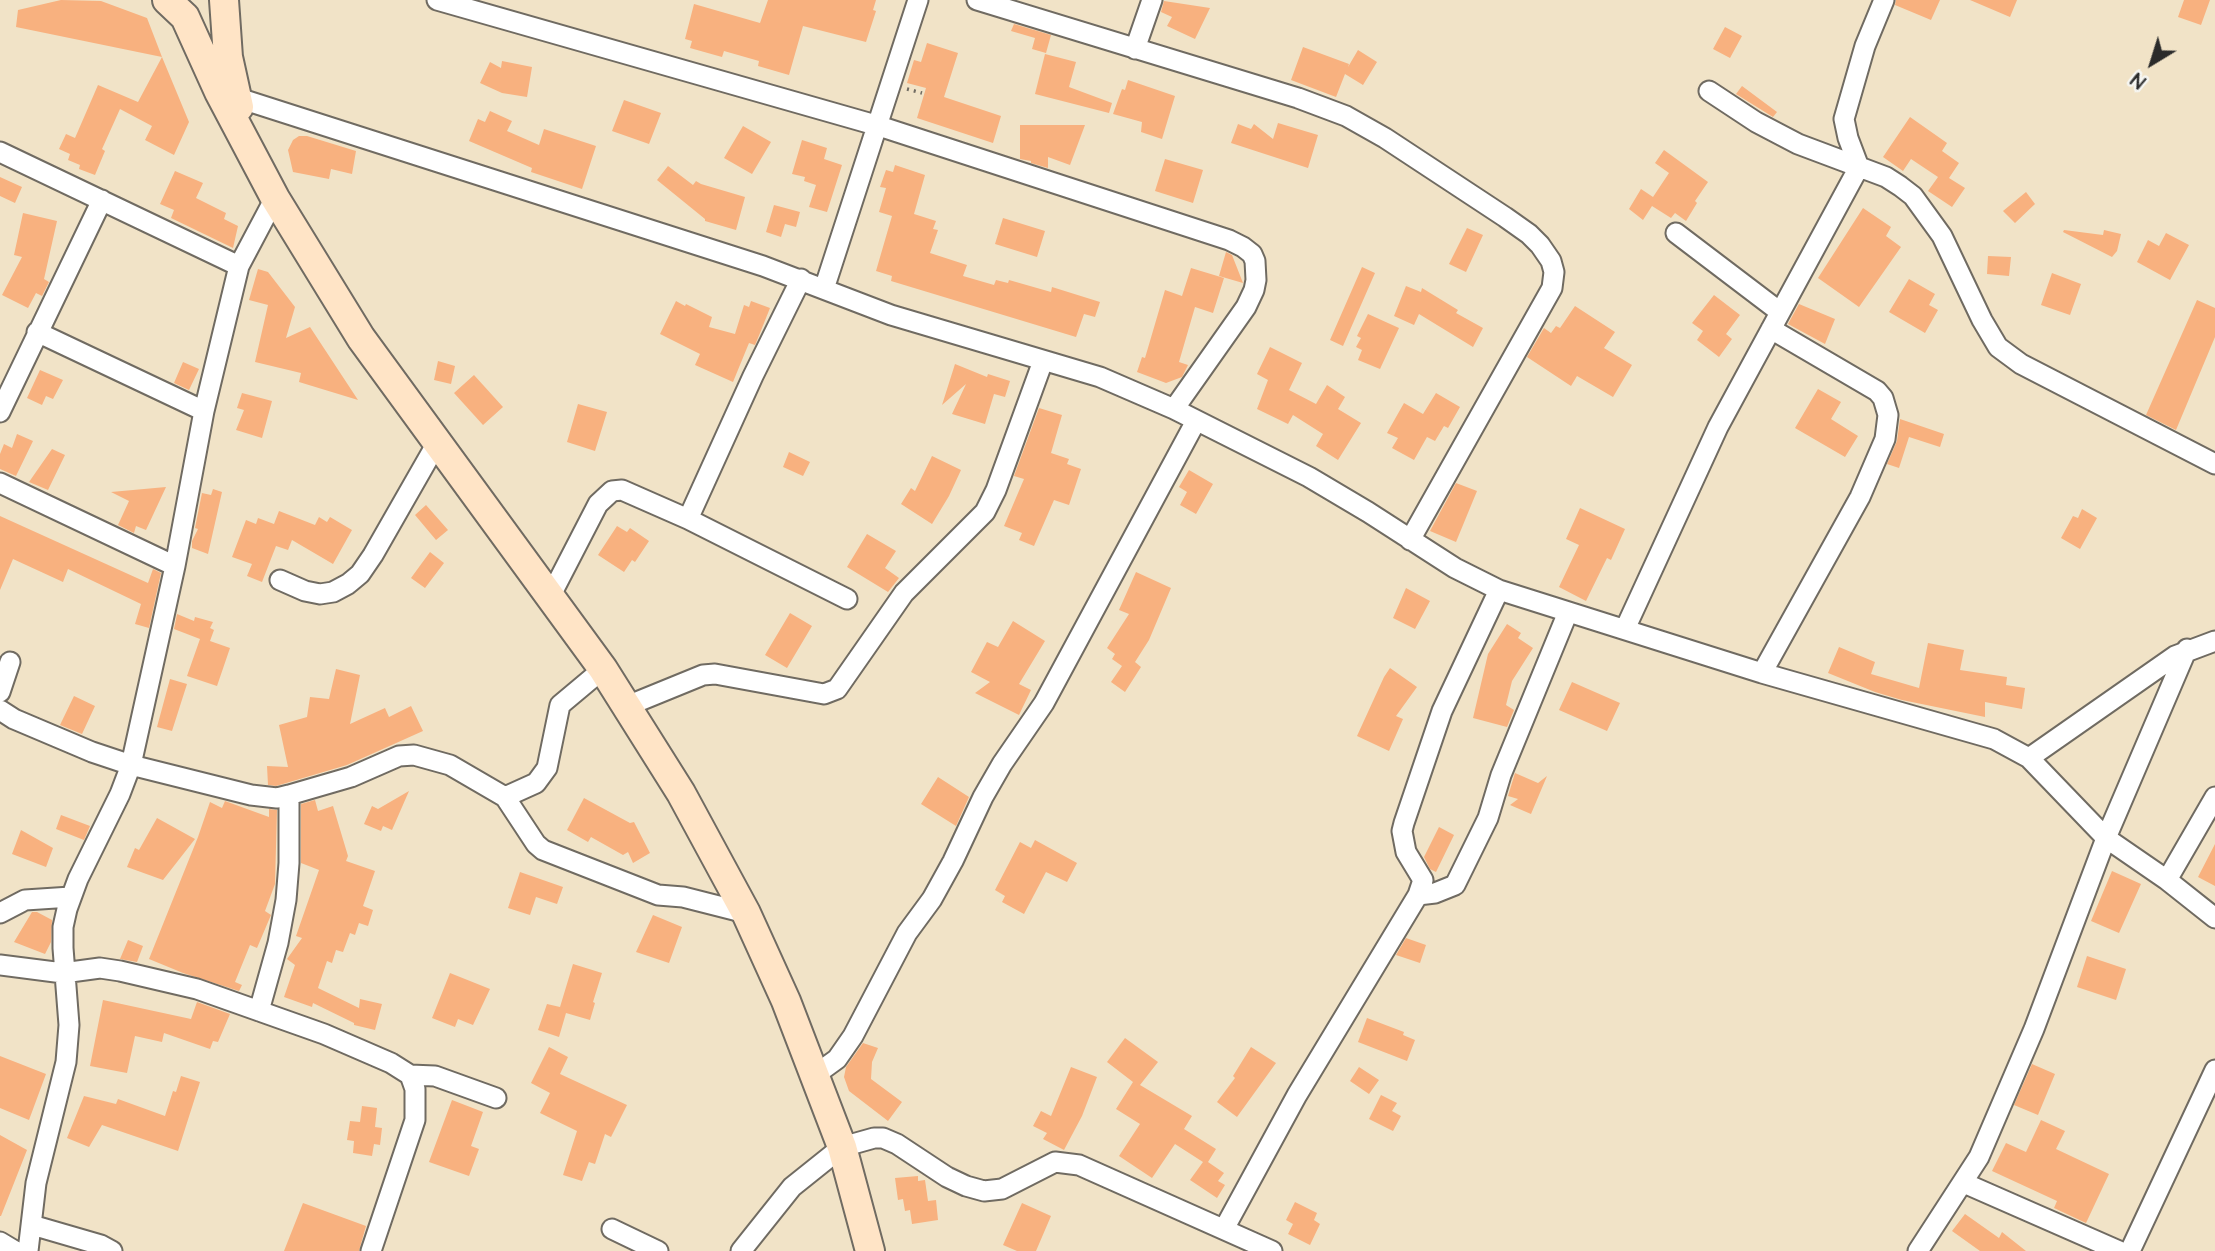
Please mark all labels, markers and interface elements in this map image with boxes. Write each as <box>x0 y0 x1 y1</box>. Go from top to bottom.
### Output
north arrow <box>2117 28 2187 98</box>
text: N <box>2126 66 2152 94</box>

